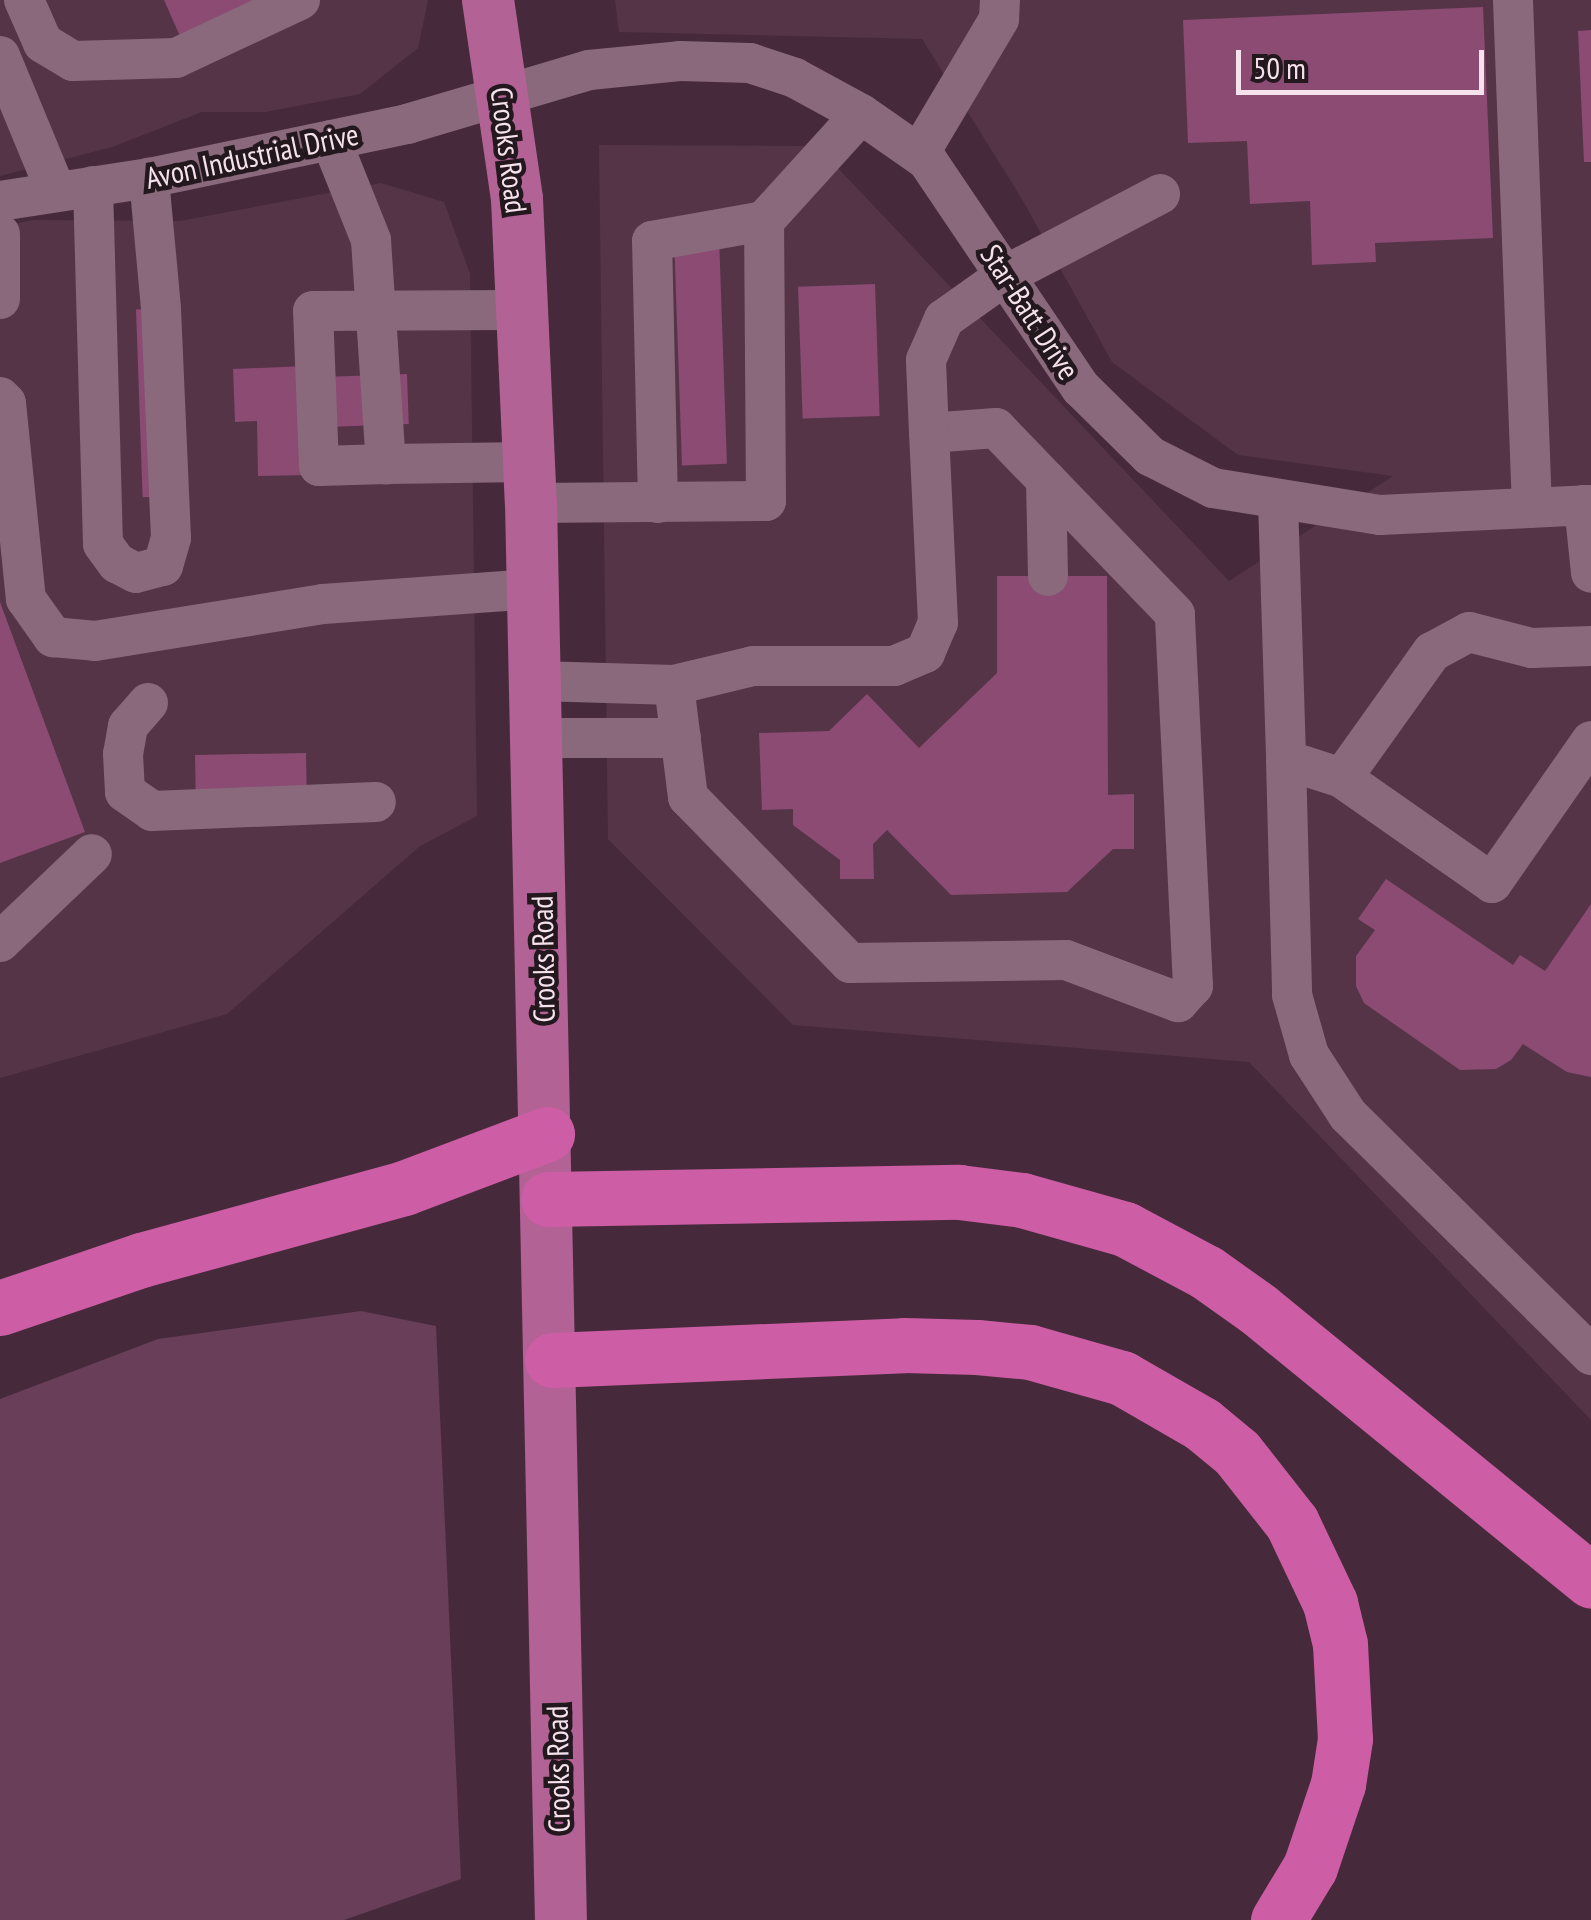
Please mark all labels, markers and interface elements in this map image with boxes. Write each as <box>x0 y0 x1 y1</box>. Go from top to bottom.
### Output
scale bar <box>1241 30 1488 92</box>
text: 50 m <box>1253 48 1306 87</box>
street label: Crooks Road <box>483 85 535 215</box>
street label: Avon Industrial Drive <box>142 116 362 196</box>
street label: Star-Batt Drive <box>973 238 1087 386</box>
street label: Crooks Road <box>524 895 562 1023</box>
street label: Crooks Road <box>539 1705 577 1833</box>

